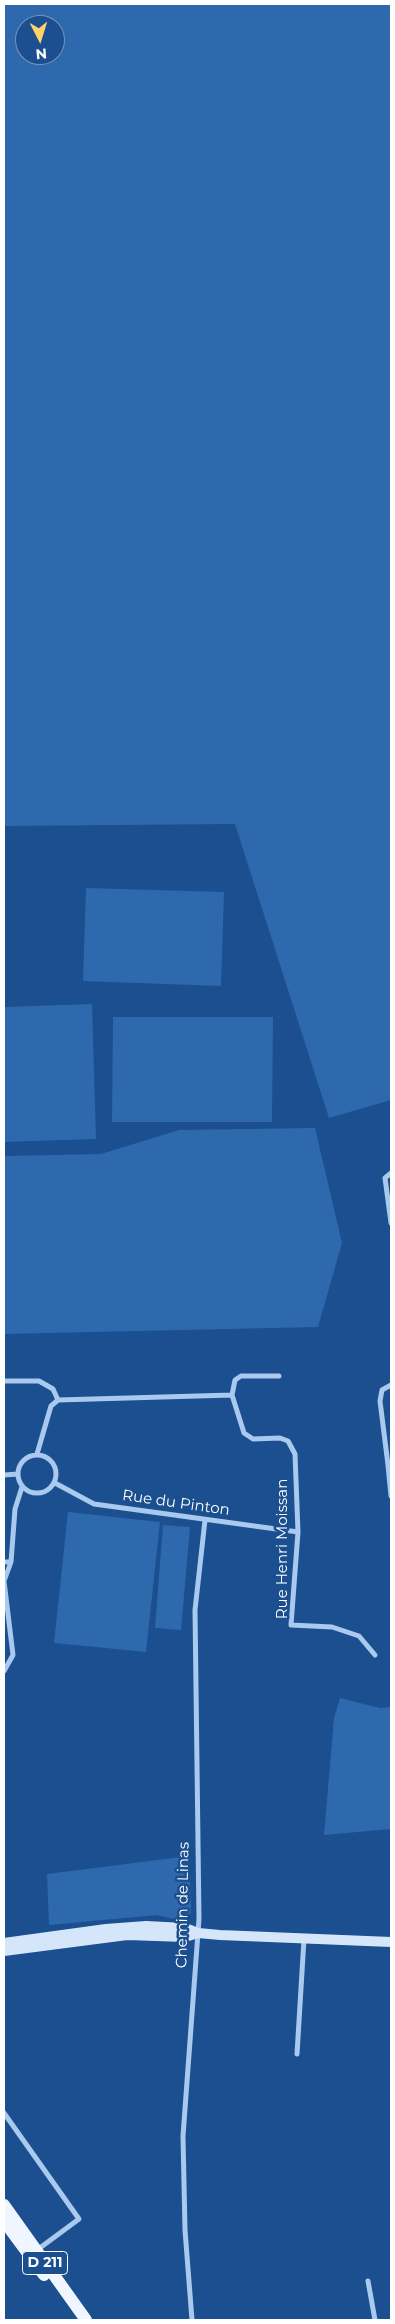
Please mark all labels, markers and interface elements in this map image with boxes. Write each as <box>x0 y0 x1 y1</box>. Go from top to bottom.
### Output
north arrow <box>15 15 65 65</box>
text: N <box>35 44 48 63</box>
street label: Rue Henri Moissan <box>274 1479 292 1619</box>
street label: Rue du Pinton <box>121 1487 231 1519</box>
street label: Chemin de Linas <box>173 1842 193 1968</box>
road number: D 211 <box>22 2252 68 2274</box>

